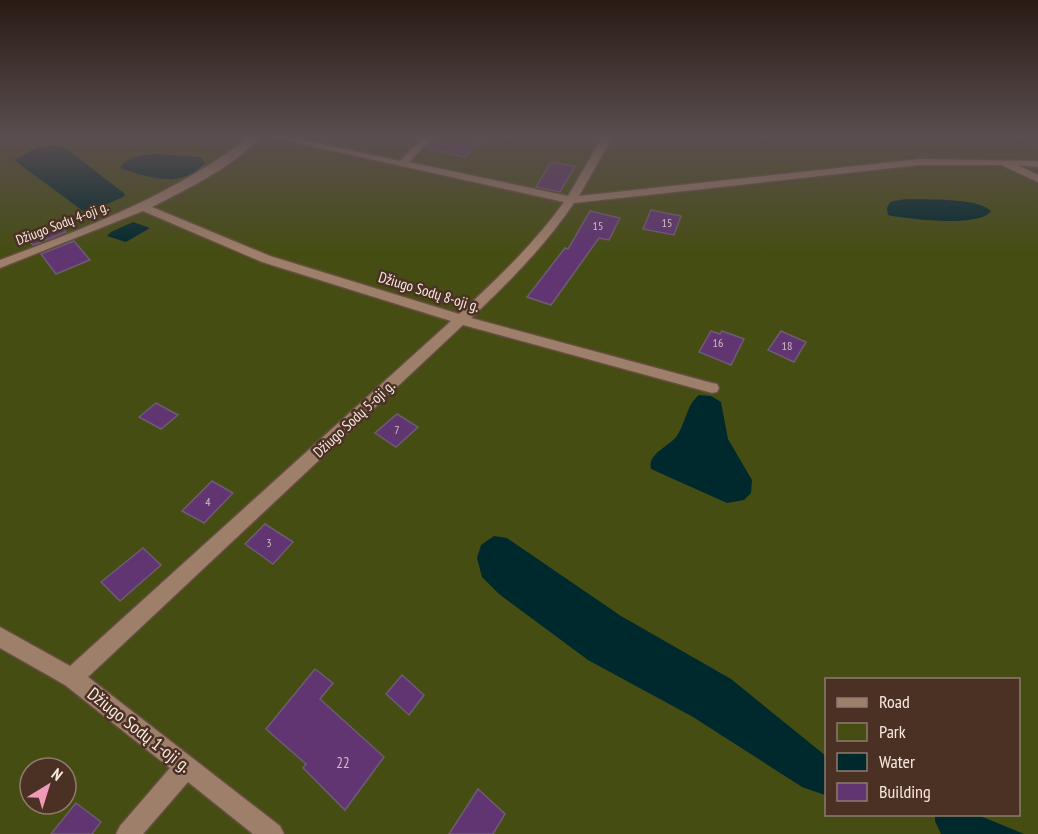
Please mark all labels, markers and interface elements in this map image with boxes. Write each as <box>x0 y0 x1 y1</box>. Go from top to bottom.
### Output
street label: Džiugo Sodų 4-oji g. <box>13 197 111 249</box>
house number: 15 <box>662 215 672 230</box>
house number: 15 <box>593 218 603 233</box>
street label: Džiugo Sodų 8-oji g. <box>376 267 482 316</box>
house number: 16 <box>713 335 723 350</box>
house number: 18 <box>782 338 792 353</box>
street label: Džiugo Sodų 5-oji g. <box>309 376 399 461</box>
house number: 7 <box>394 422 400 437</box>
house number: 4 <box>205 494 211 509</box>
house number: 3 <box>266 535 272 550</box>
legend <box>825 678 1020 816</box>
street label: Džiugo Sodų 1-oji g. <box>83 682 196 777</box>
text: Road <box>879 690 910 713</box>
text: Park <box>879 720 906 743</box>
text: Water <box>879 750 915 773</box>
house number: 22 <box>336 753 350 772</box>
north arrow <box>18 756 78 816</box>
text: N <box>48 764 67 785</box>
text: Building <box>879 780 931 803</box>

